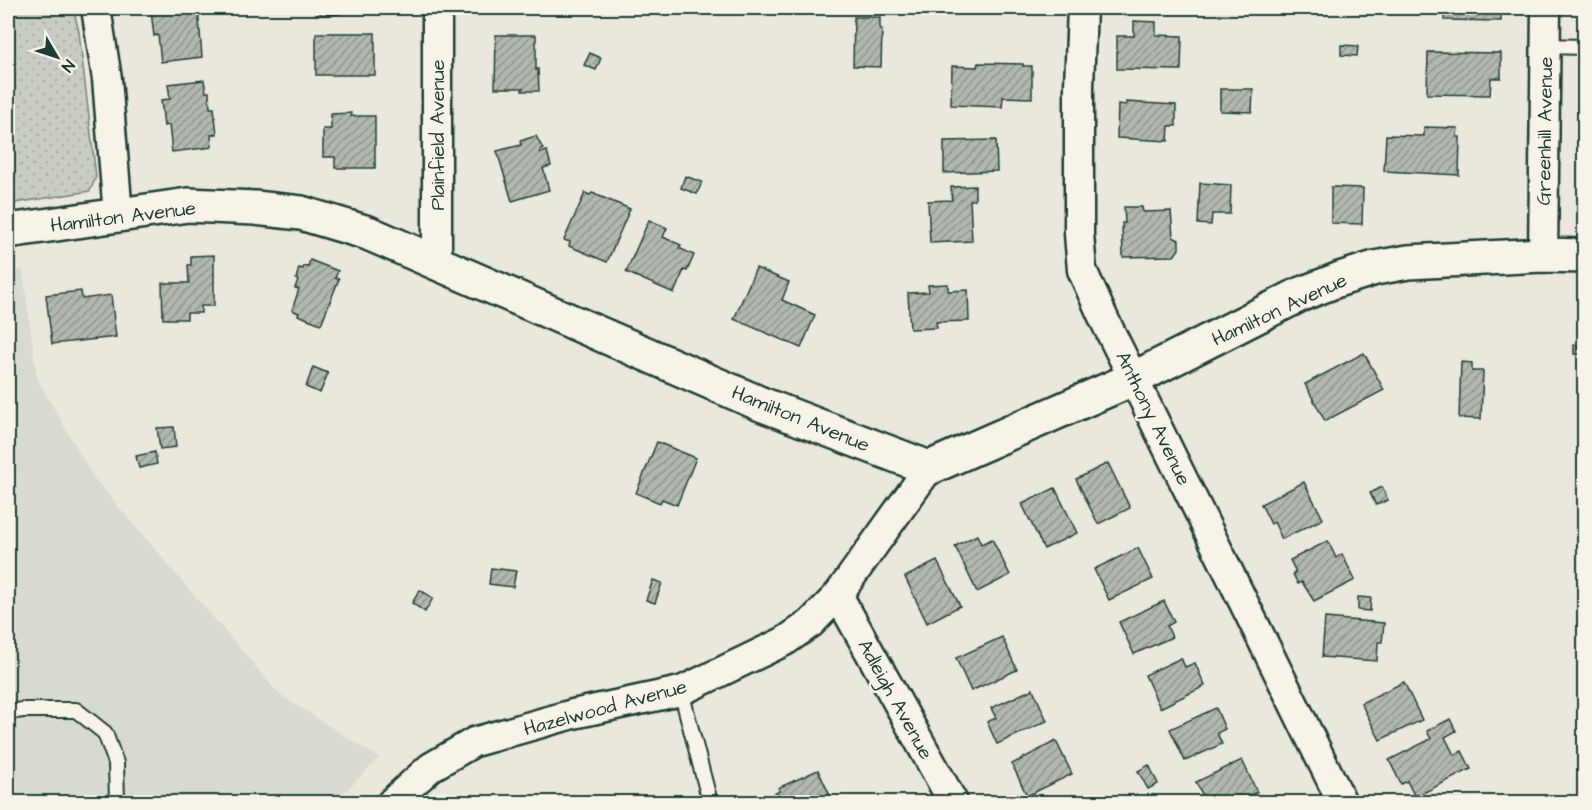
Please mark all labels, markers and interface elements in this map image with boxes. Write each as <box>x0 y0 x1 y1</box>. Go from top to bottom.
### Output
north arrow <box>27 27 87 87</box>
text: N <box>56 55 80 77</box>
street label: Greenhill Avenue <box>1530 56 1560 206</box>
street label: Plainfield Avenue <box>424 59 452 211</box>
street label: Hamilton Avenue <box>49 194 198 240</box>
street label: Hamilton Avenue <box>1207 266 1352 354</box>
street label: Anthony Avenue <box>1108 347 1198 491</box>
street label: Hamilton Avenue <box>728 379 874 459</box>
street label: Adleigh Avenue <box>850 634 940 765</box>
street label: Hazelwood Avenue <box>520 673 690 743</box>

